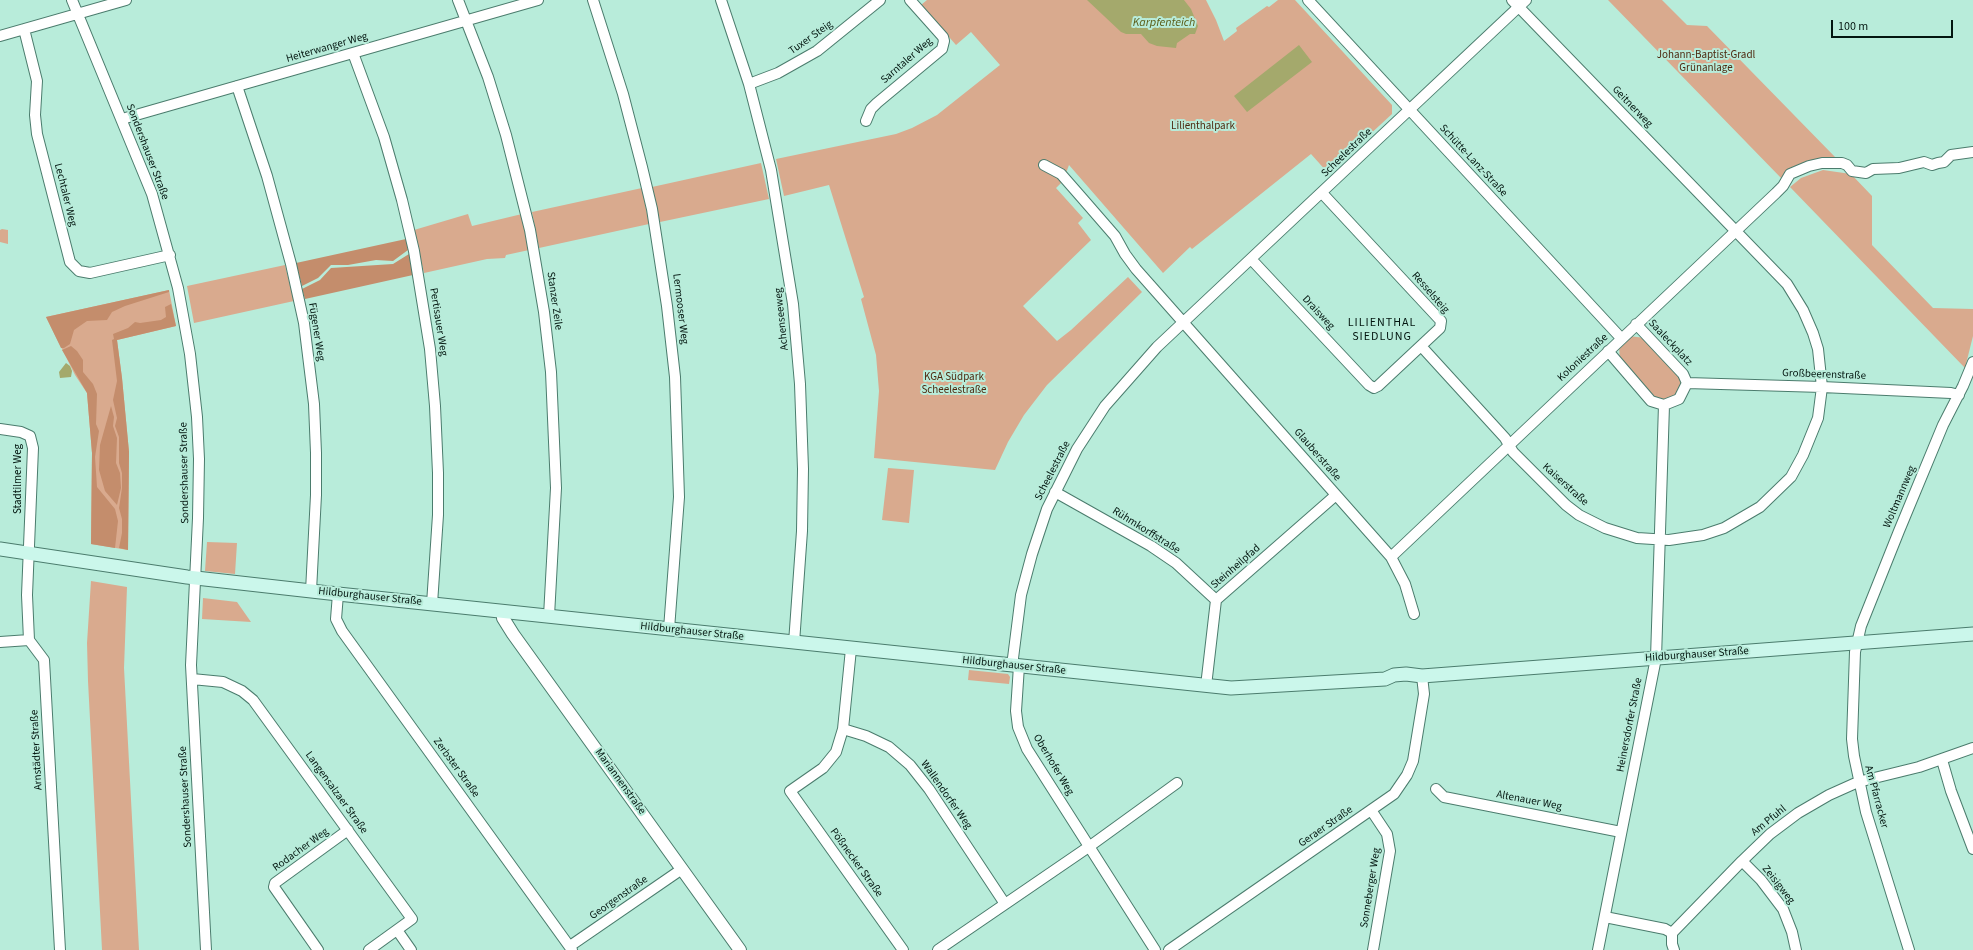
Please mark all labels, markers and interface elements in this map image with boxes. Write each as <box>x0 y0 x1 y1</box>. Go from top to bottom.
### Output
scale bar <box>1833 12 1955 38</box>
water label: Karpfenteich <box>1133 16 1195 30</box>
street label: Tuxer Steig <box>787 18 835 58</box>
text: 100 m <box>1838 18 1868 35</box>
street label: Heiterwanger Weg <box>285 30 369 66</box>
street label: Sarntaler Weg <box>878 35 936 87</box>
park label: Johann-Baptist-Gradl Grünanlage <box>1657 49 1755 75</box>
street label: Geitnerweg <box>1609 83 1655 131</box>
street label: Sondershauser Straße <box>123 102 171 202</box>
park label: Lilienthalpark <box>1171 120 1235 134</box>
street label: Schütte-Lanz-Straße <box>1436 122 1510 200</box>
street label: Scheelestraße <box>1319 126 1375 180</box>
street label: Lechtaler Weg <box>51 162 79 228</box>
street label: Resselsteig <box>1408 270 1452 316</box>
street label: Stanzer Zeile <box>543 271 565 331</box>
street label: Lermooser Weg <box>669 273 691 345</box>
street label: Pertisauer Weg <box>426 287 450 357</box>
street label: Achenseeweg <box>772 287 792 351</box>
street label: Draisweg <box>1299 293 1337 333</box>
street label: Fügener Weg <box>305 302 327 362</box>
district label: LILIENTHAL SIEDLUNG <box>1348 316 1416 344</box>
street label: Saaleckplatz <box>1645 317 1695 369</box>
street label: Koloniestraße <box>1555 331 1611 385</box>
street label: Großbeerenstraße <box>1782 367 1866 383</box>
park label: KGA Südpark Scheelestraße <box>921 371 987 397</box>
street label: Sondershauser Straße <box>178 422 192 524</box>
street label: Glauberstraße <box>1291 426 1343 484</box>
street label: Scheelestraße <box>1032 439 1074 503</box>
street label: Stadtilmer Weg <box>12 444 26 514</box>
street label: Kaiserstraße <box>1539 461 1591 509</box>
street label: Woltmannweg <box>1881 464 1919 530</box>
street label: Rühmkorffstraße <box>1110 505 1182 557</box>
street label: Steinheilpfad <box>1209 542 1263 592</box>
street label: Hildburghauser Straße <box>318 585 422 609</box>
street label: Hildburghauser Straße <box>640 620 744 644</box>
street label: Hildburghauser Straße <box>1645 645 1749 665</box>
street label: Hildburghauser Straße <box>962 654 1066 678</box>
street label: Heinersdorfer Straße <box>1614 677 1646 773</box>
street label: Arnstädter Straße <box>28 709 46 791</box>
street label: Oberhofer Weg <box>1030 732 1076 798</box>
street label: Zerbster Straße <box>430 736 482 800</box>
street label: Sondershauser Straße <box>177 746 195 848</box>
street label: Mariannenstraße <box>592 747 648 817</box>
street label: Langensalzaer Straße <box>302 749 370 837</box>
street label: Wallendorfer Weg <box>917 758 975 832</box>
street label: Am Pfarracker <box>1861 764 1891 830</box>
street label: Altenauer Weg <box>1495 788 1563 814</box>
street label: Am Pfuhl <box>1749 803 1789 839</box>
street label: Geraer Straße <box>1296 804 1356 850</box>
street label: Rodacher Weg <box>271 825 331 875</box>
street label: Pößnecker Straße <box>827 826 885 900</box>
street label: Sonneberger Weg <box>1358 847 1384 929</box>
street label: Zeisigweg <box>1759 863 1797 907</box>
street label: Georgenstraße <box>587 873 651 923</box>

